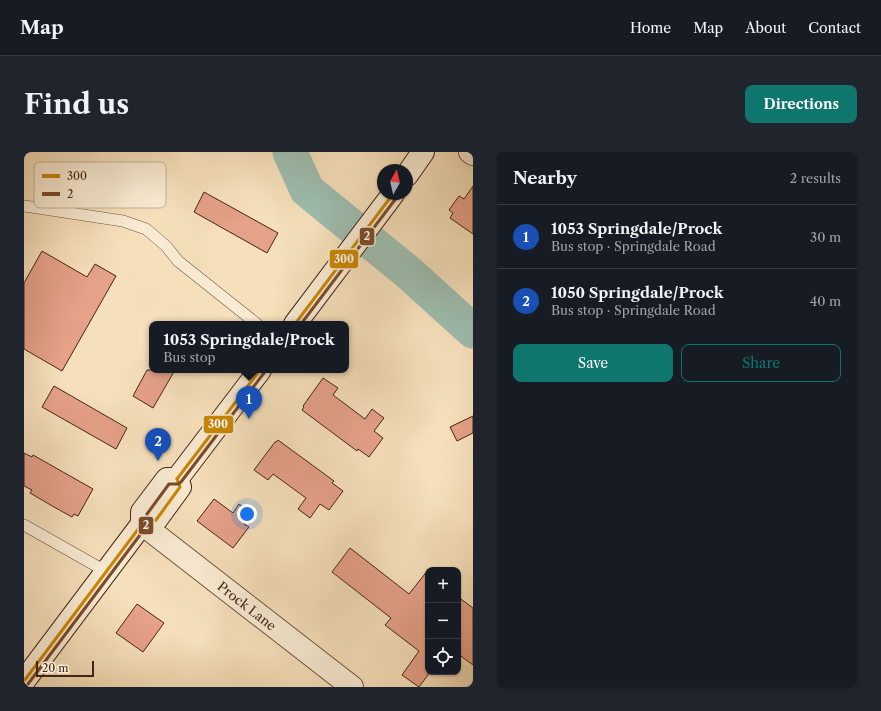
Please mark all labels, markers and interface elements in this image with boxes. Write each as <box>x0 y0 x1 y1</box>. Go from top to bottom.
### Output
text: Map <box>20 16 64 39</box>
text: Home <box>630 19 671 37</box>
text: Map <box>693 19 723 37</box>
text: About <box>745 19 786 37</box>
text: Contact <box>808 19 861 37</box>
button: Directions <box>745 85 857 123</box>
text: Find us <box>24 87 129 121</box>
legend <box>34 162 166 208</box>
north arrow <box>377 164 413 200</box>
text: Nearby <box>513 168 577 188</box>
text: 300 <box>67 169 87 183</box>
text: 2 results <box>790 170 841 186</box>
text: 2 <box>67 187 73 201</box>
text: 1053 Springdale/Prock <box>551 219 722 238</box>
line badge: 2 <box>359 227 375 246</box>
text: 2 <box>364 229 371 243</box>
text: 1 <box>523 229 529 245</box>
text: 30 m <box>810 229 841 245</box>
text: Bus stop · Springdale Road <box>551 238 716 254</box>
line badge: 300 <box>329 249 359 269</box>
text: 300 <box>334 252 354 266</box>
text: 1050 Springdale/Prock <box>551 283 724 302</box>
text: 2 <box>522 293 530 309</box>
text: 40 m <box>810 293 841 309</box>
text: Bus stop · Springdale Road <box>551 302 716 318</box>
popup <box>149 321 349 373</box>
text: 1053 Springdale/Prock <box>163 330 335 349</box>
button: Save <box>513 344 673 382</box>
button: Share <box>681 344 841 382</box>
text: Bus stop <box>163 349 216 365</box>
pin: 1 <box>236 386 262 419</box>
line badge: 300 <box>203 415 234 434</box>
text: 300 <box>208 417 228 431</box>
pin: 2 <box>145 428 171 461</box>
your location <box>237 504 257 524</box>
line badge: 2 <box>138 516 154 535</box>
text: 2 <box>143 518 150 532</box>
map controls <box>425 567 461 675</box>
button: + <box>425 567 461 603</box>
street label: Prock Lane <box>214 578 280 634</box>
button: − <box>425 603 461 639</box>
button: locate <box>425 639 461 675</box>
scale bar <box>36 659 94 678</box>
text: 20 m <box>42 661 68 675</box>

